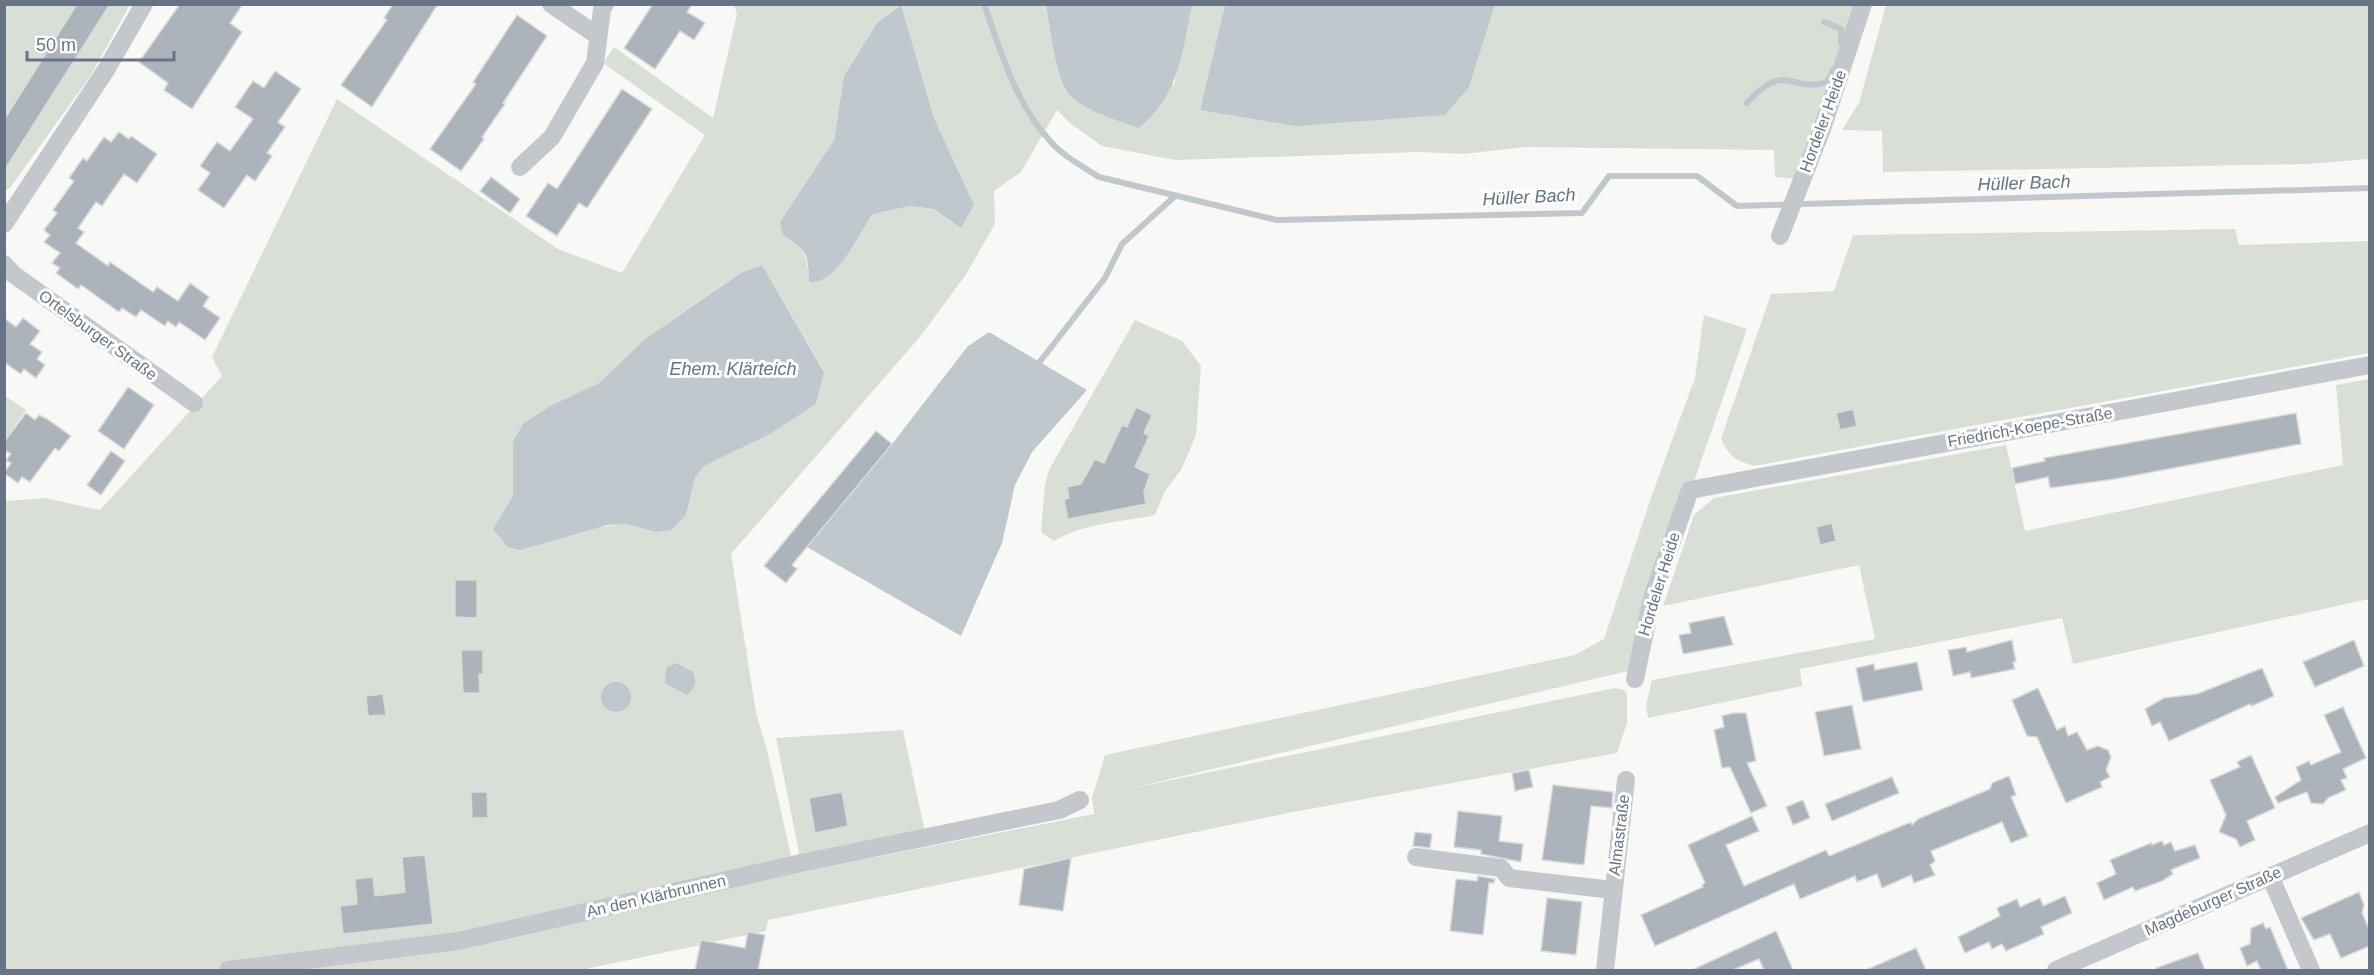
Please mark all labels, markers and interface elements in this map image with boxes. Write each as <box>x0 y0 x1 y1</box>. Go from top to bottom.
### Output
scale bar <box>27 24 174 62</box>
text: 50 m <box>36 35 76 55</box>
street label: Hordeler Heide <box>1797 67 1849 174</box>
water label: Hüller Bach <box>1977 171 2071 195</box>
water label: Hüller Bach <box>1482 185 1576 209</box>
street label: Ortelsburger Straße <box>36 287 160 383</box>
water label: Ehem. Klärteich <box>669 359 797 379</box>
street label: Friedrich-Koepe-Straße <box>1946 404 2114 450</box>
street label: Hordeler Heide <box>1635 530 1683 638</box>
street label: Almastraße <box>1606 793 1632 877</box>
street label: Magdeburger Straße <box>2142 863 2284 939</box>
street label: An den Klärbrunnen <box>585 872 727 920</box>

